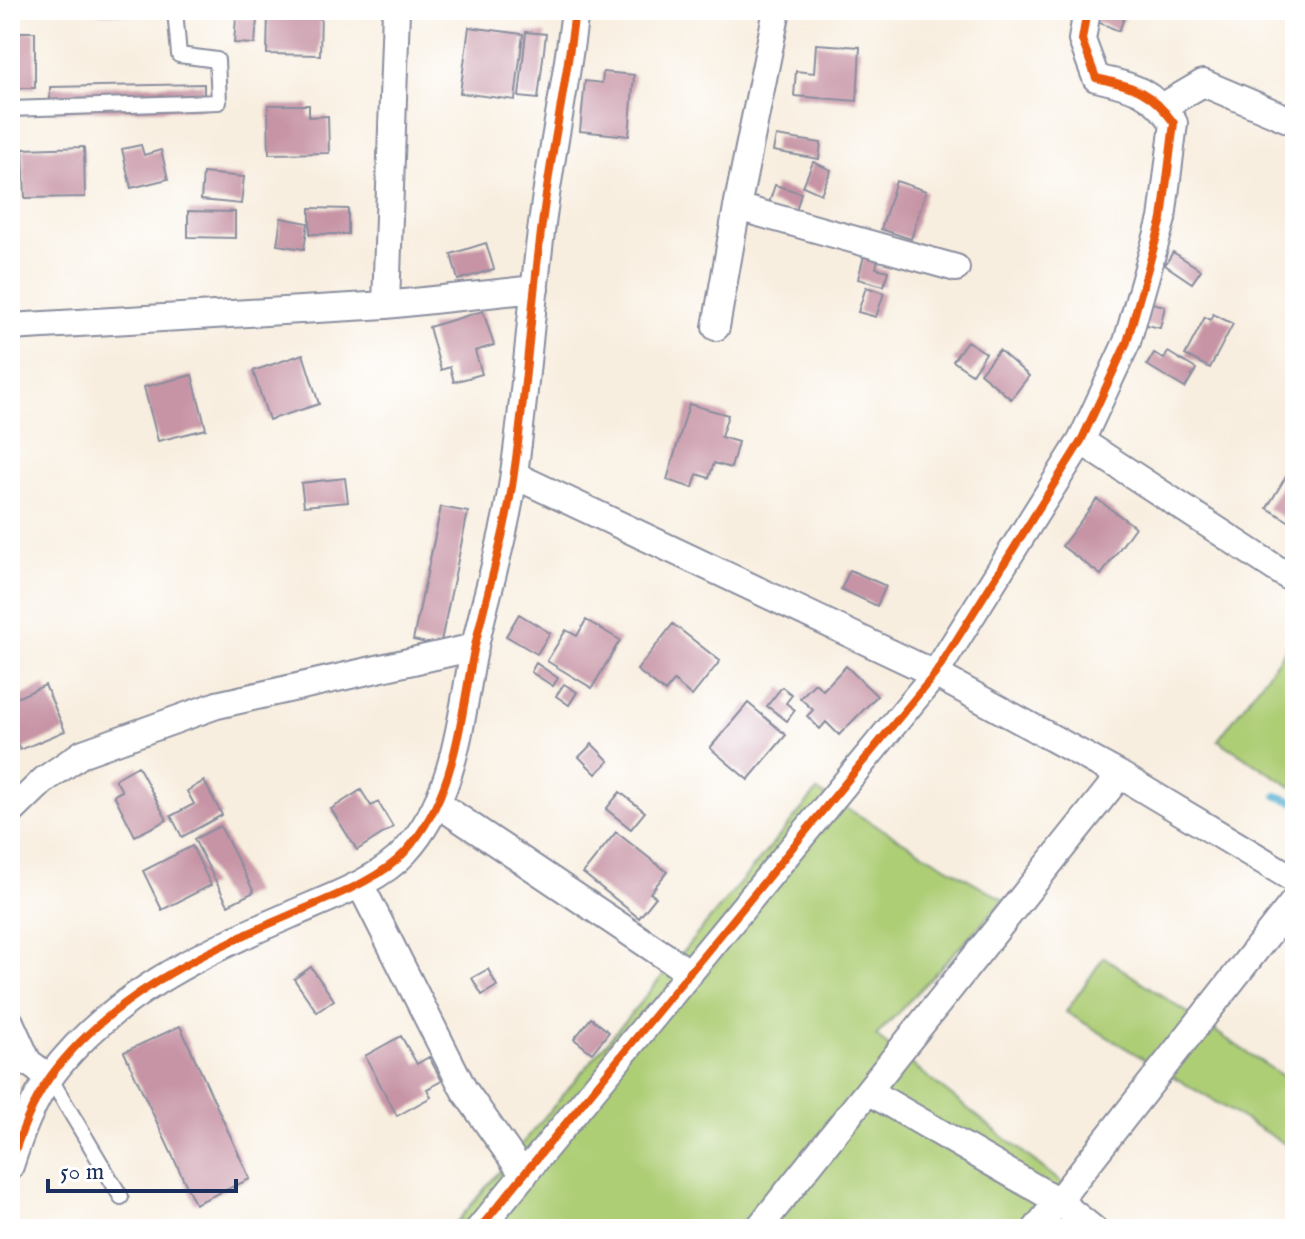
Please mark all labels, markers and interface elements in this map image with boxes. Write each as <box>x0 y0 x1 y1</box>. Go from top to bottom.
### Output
scale bar <box>48 1143 236 1193</box>
text: 50 m <box>60 1157 104 1188</box>

